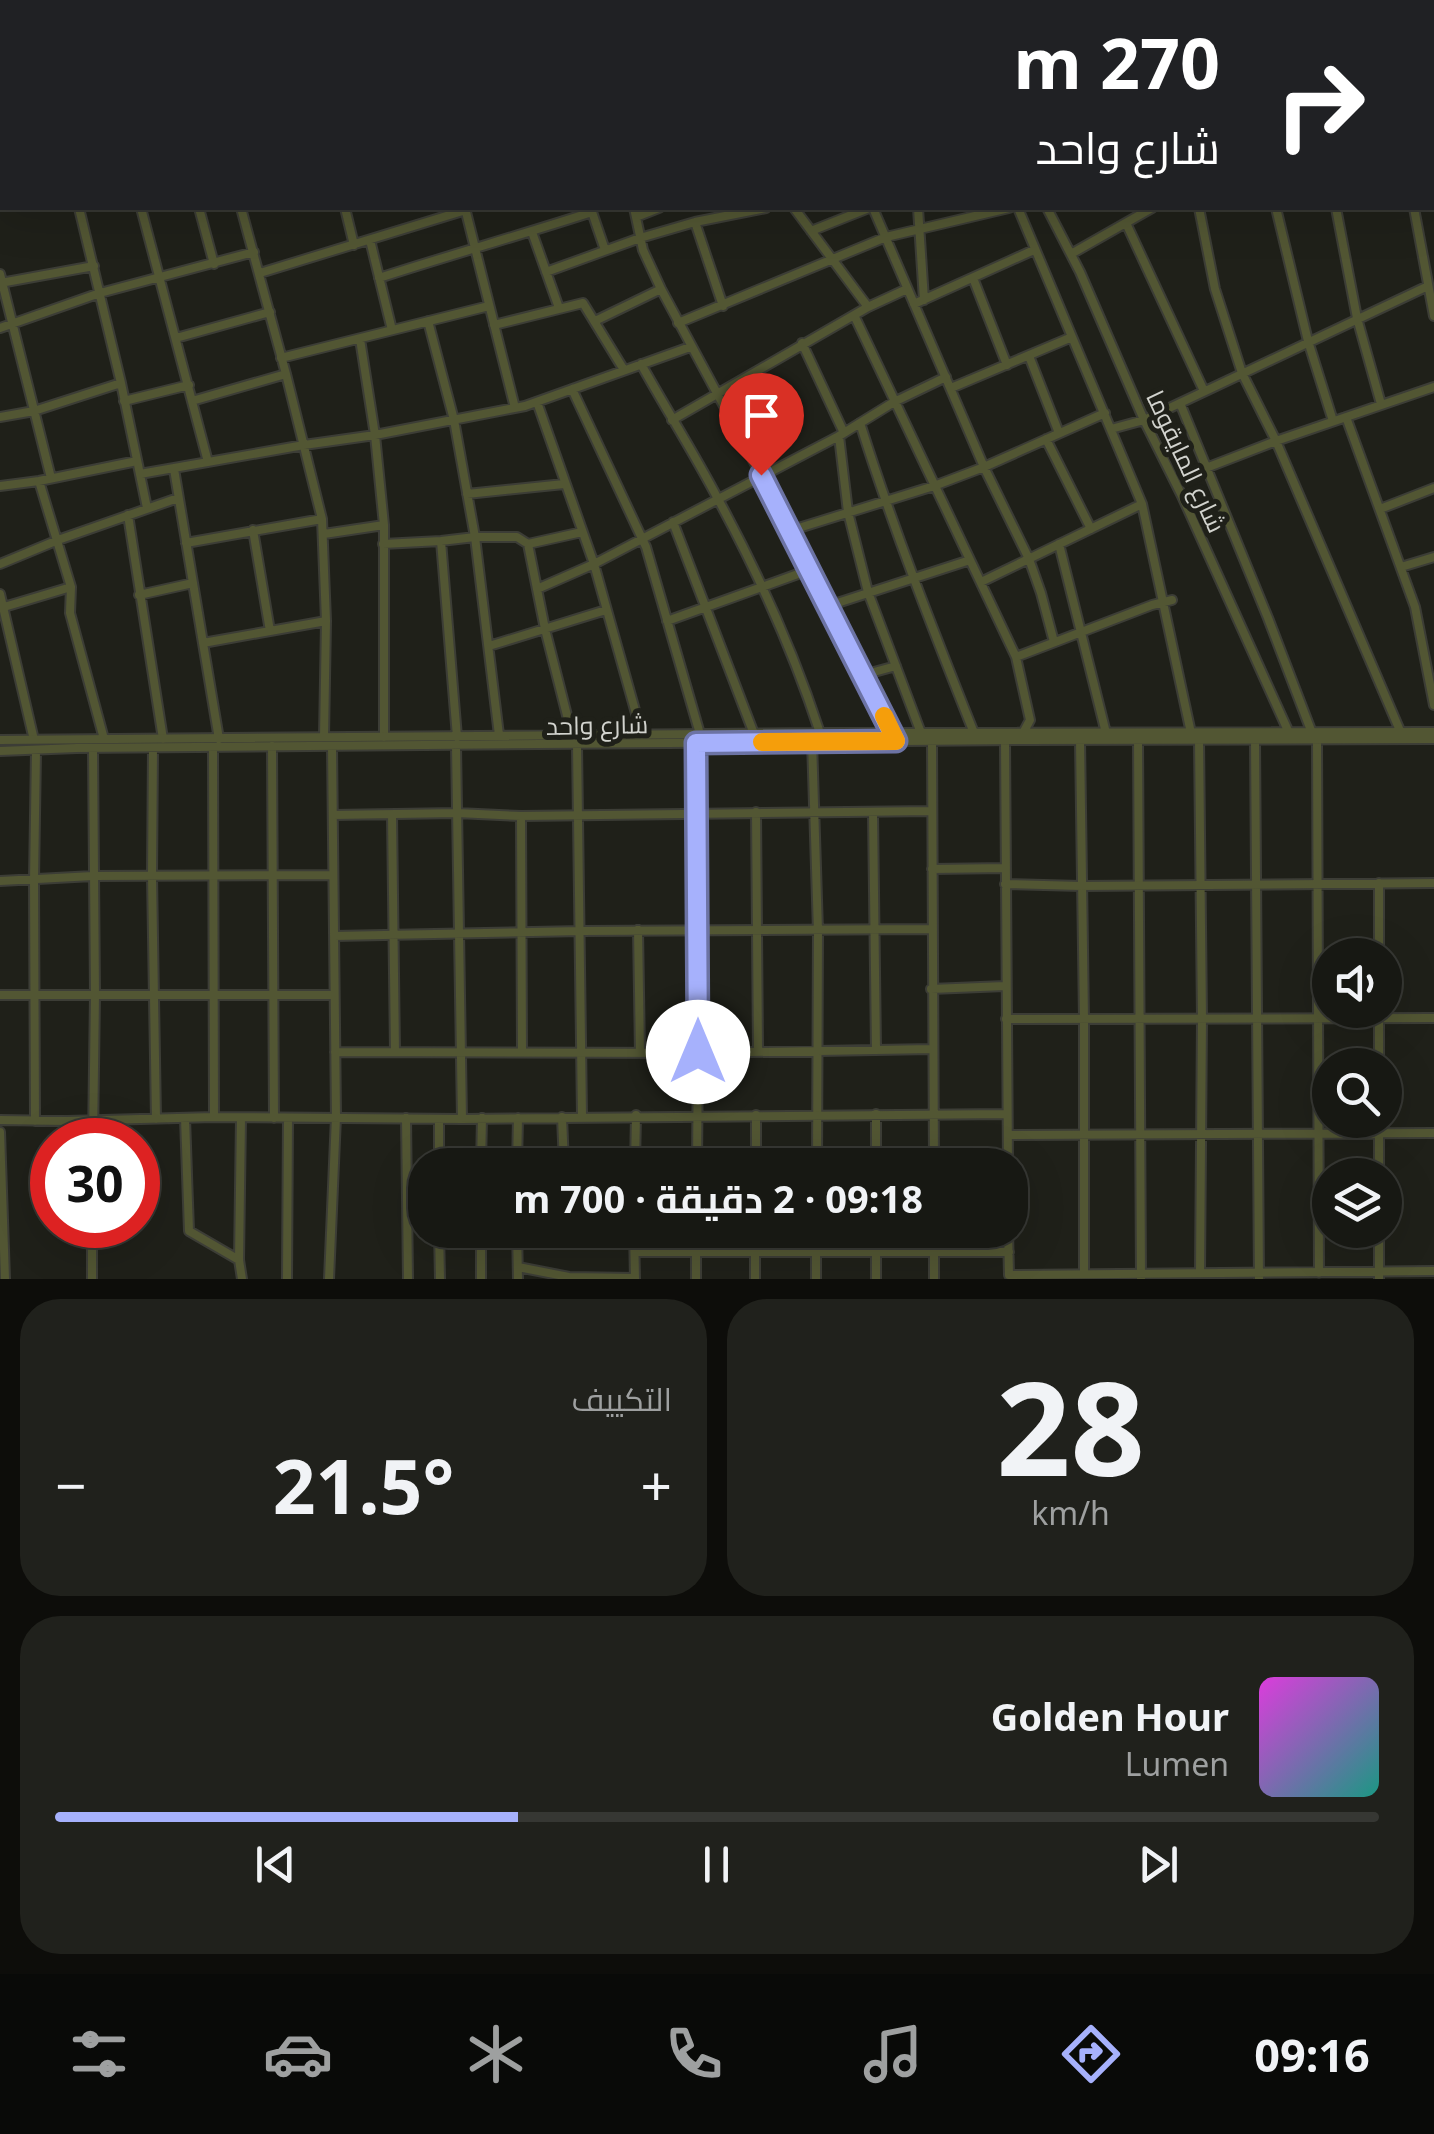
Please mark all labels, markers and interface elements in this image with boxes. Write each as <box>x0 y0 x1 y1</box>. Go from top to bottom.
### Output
text: 270 m <box>1013 14 1220 110</box>
icon: right <box>1255 40 1385 170</box>
text: شارع واحد <box>1035 116 1220 177</box>
pin <box>719 373 804 476</box>
street label: شارع المايقوما <box>1138 384 1235 538</box>
icon: arrive <box>734 388 789 443</box>
street label: شارع واحد <box>545 706 649 743</box>
map controls <box>1312 938 1402 1248</box>
button: sound <box>1312 938 1402 1028</box>
position arrow <box>646 1000 750 1104</box>
button: search <box>1312 1048 1402 1138</box>
speed limit sign: 30 <box>30 1118 160 1248</box>
button: layers <box>1312 1158 1402 1248</box>
text: 09:18 · 2 دقيقة · 700 m <box>513 1172 923 1224</box>
text: 28 <box>996 1337 1145 1514</box>
text: التكييف <box>572 1377 672 1420</box>
text: 21.5° <box>273 1434 454 1536</box>
text: − <box>55 1447 86 1522</box>
text: + <box>641 1447 672 1522</box>
text: km/h <box>1031 1491 1110 1534</box>
text: Golden Hour <box>991 1690 1229 1742</box>
text: Lumen <box>1125 1742 1229 1785</box>
icon: previous <box>248 1837 303 1892</box>
icon: pause <box>689 1837 744 1892</box>
icon: next <box>1131 1837 1186 1892</box>
icon: filters <box>64 2019 134 2089</box>
icon: car <box>263 2019 333 2089</box>
icon: climate <box>461 2019 531 2089</box>
icon: phone <box>659 2019 729 2089</box>
icon: music <box>858 2019 928 2089</box>
icon: directions <box>1056 2019 1126 2089</box>
text: 09:16 <box>1254 2024 1370 2085</box>

